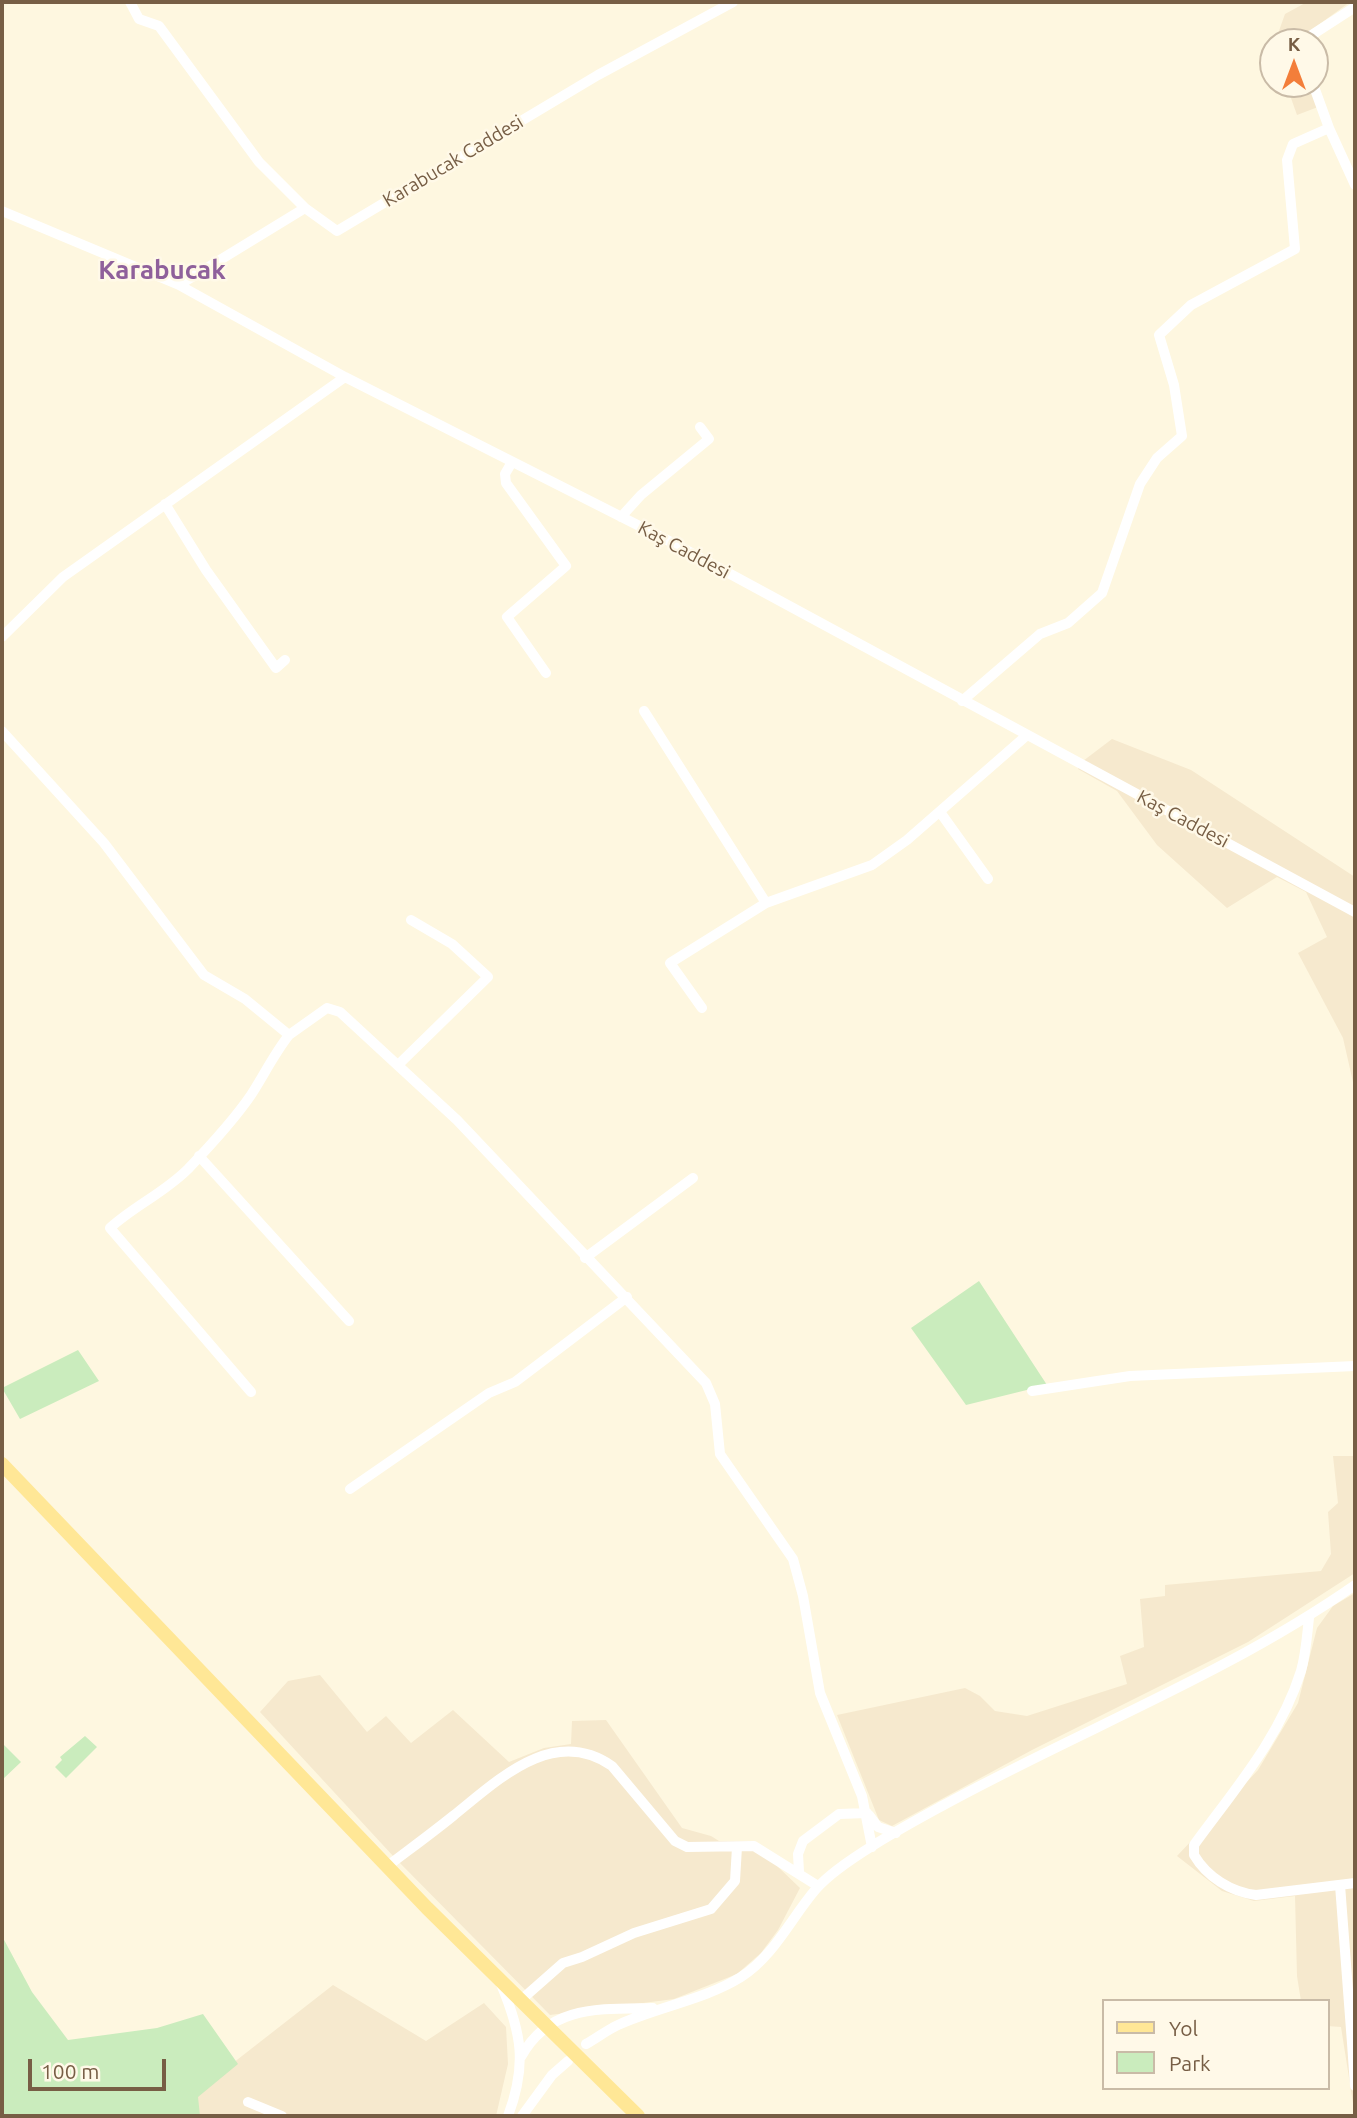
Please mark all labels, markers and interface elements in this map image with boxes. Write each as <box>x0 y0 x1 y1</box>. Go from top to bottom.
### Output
north arrow <box>1259 28 1329 98</box>
text: K <box>1288 33 1300 55</box>
street label: Karabucak Caddesi <box>379 110 527 212</box>
district label: Karabucak <box>98 254 226 286</box>
street label: Kaş Caddesi <box>634 516 734 584</box>
street label: Kaş Caddesi <box>1133 785 1233 853</box>
legend <box>1102 1999 1329 2090</box>
text: Yol <box>1169 2016 1198 2040</box>
scale bar <box>32 2044 170 2088</box>
text: Park <box>1169 2051 1211 2075</box>
text: 100 m <box>41 2059 99 2083</box>

